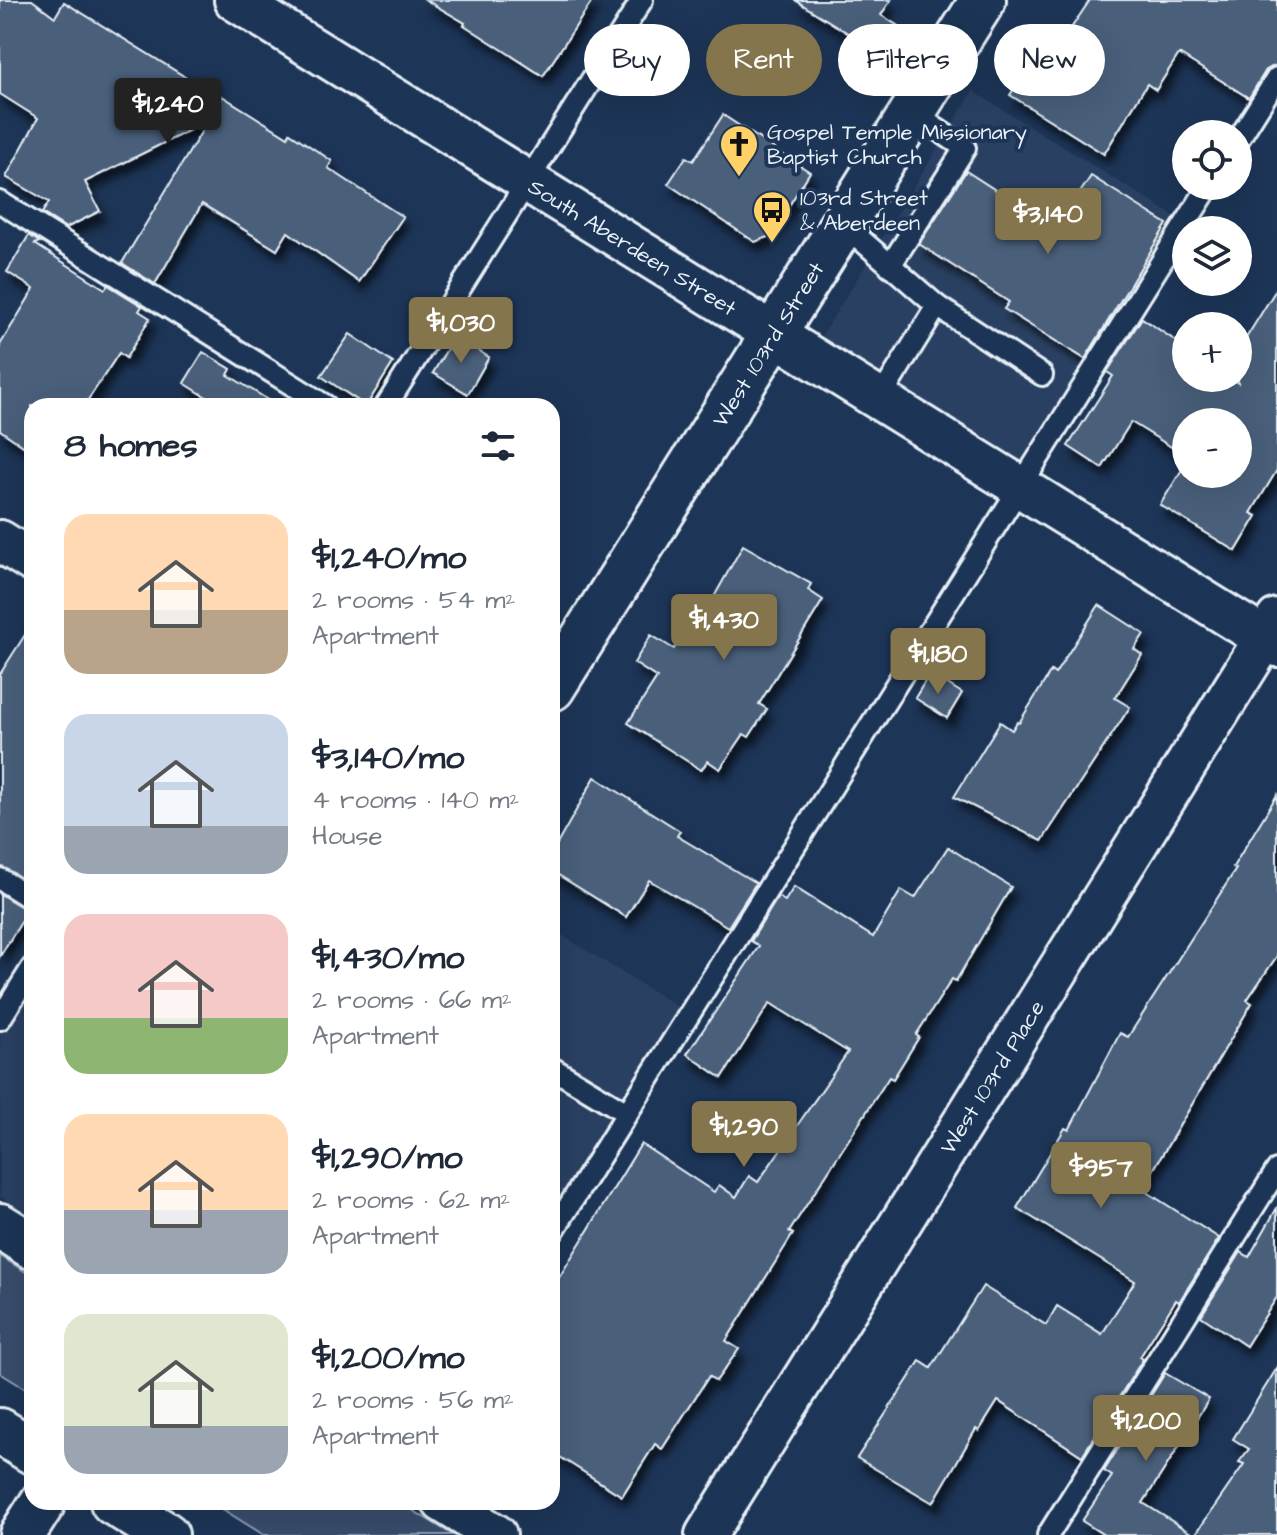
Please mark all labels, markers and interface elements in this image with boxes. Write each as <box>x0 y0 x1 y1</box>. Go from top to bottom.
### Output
chip: Buy <box>584 24 690 96</box>
chip: Rent <box>706 24 822 96</box>
chip: Filters <box>838 24 978 96</box>
chip: New <box>994 24 1105 96</box>
pin: $1,240 <box>103 78 233 146</box>
text: $1,240 <box>132 86 204 122</box>
place label: Gospel Temple Missionary Baptist Church <box>767 117 1027 173</box>
map controls <box>1172 120 1252 488</box>
button: locate <box>1172 120 1252 200</box>
church icon: Gospel Temple Missionary Baptist Church <box>718 123 760 178</box>
street label: South Aberdeen Street <box>522 172 742 324</box>
place label: 103rd Street & Aberdeen <box>800 183 928 239</box>
pin: $3,140 <box>983 188 1113 256</box>
bus stop icon: 103rd Street & Aberdeen <box>751 189 793 244</box>
text: $3,140 <box>1013 196 1083 232</box>
button: layers <box>1172 216 1252 296</box>
street label: West 103rd Street <box>705 256 832 433</box>
pin: $1,030 <box>396 297 526 365</box>
text: $1,030 <box>427 305 495 341</box>
button: + <box>1172 312 1252 392</box>
button: − <box>1172 408 1252 488</box>
text: 8 homes <box>64 422 198 470</box>
icon: filters <box>476 424 520 468</box>
text: $1,240/mo <box>312 534 466 582</box>
icon: home <box>128 546 224 642</box>
text: 2 rooms · 54 m² <box>312 582 515 618</box>
pin: $1,430 <box>659 594 789 662</box>
text: $1,430 <box>689 602 759 638</box>
text: Apartment <box>312 618 439 654</box>
pin: $1,180 <box>873 628 1003 696</box>
text: $1,180 <box>908 636 968 672</box>
text: $3,140/mo <box>312 734 464 782</box>
icon: home <box>128 746 224 842</box>
text: 4 rooms · 140 m² <box>312 782 519 818</box>
text: House <box>312 818 383 854</box>
text: $1,430/mo <box>312 934 464 982</box>
icon: home <box>128 946 224 1042</box>
text: 2 rooms · 66 m² <box>312 982 512 1018</box>
street label: West 103rd Place <box>933 995 1053 1160</box>
text: Apartment <box>312 1018 439 1054</box>
pin: $1,290 <box>679 1101 809 1169</box>
text: $1,290 <box>710 1109 778 1145</box>
text: $1,290/mo <box>312 1134 463 1182</box>
pin: $957 <box>1054 1142 1148 1210</box>
icon: home <box>128 1146 224 1242</box>
text: $957 <box>1069 1150 1133 1186</box>
text: 2 rooms · 62 m² <box>312 1182 510 1218</box>
text: Apartment <box>312 1218 439 1254</box>
text: $1,200/mo <box>312 1334 465 1382</box>
icon: home <box>128 1346 224 1442</box>
text: 2 rooms · 56 m² <box>312 1382 514 1418</box>
pin: $1,200 <box>1081 1395 1211 1463</box>
text: $1,200 <box>1111 1403 1181 1439</box>
text: Apartment <box>312 1418 439 1454</box>

